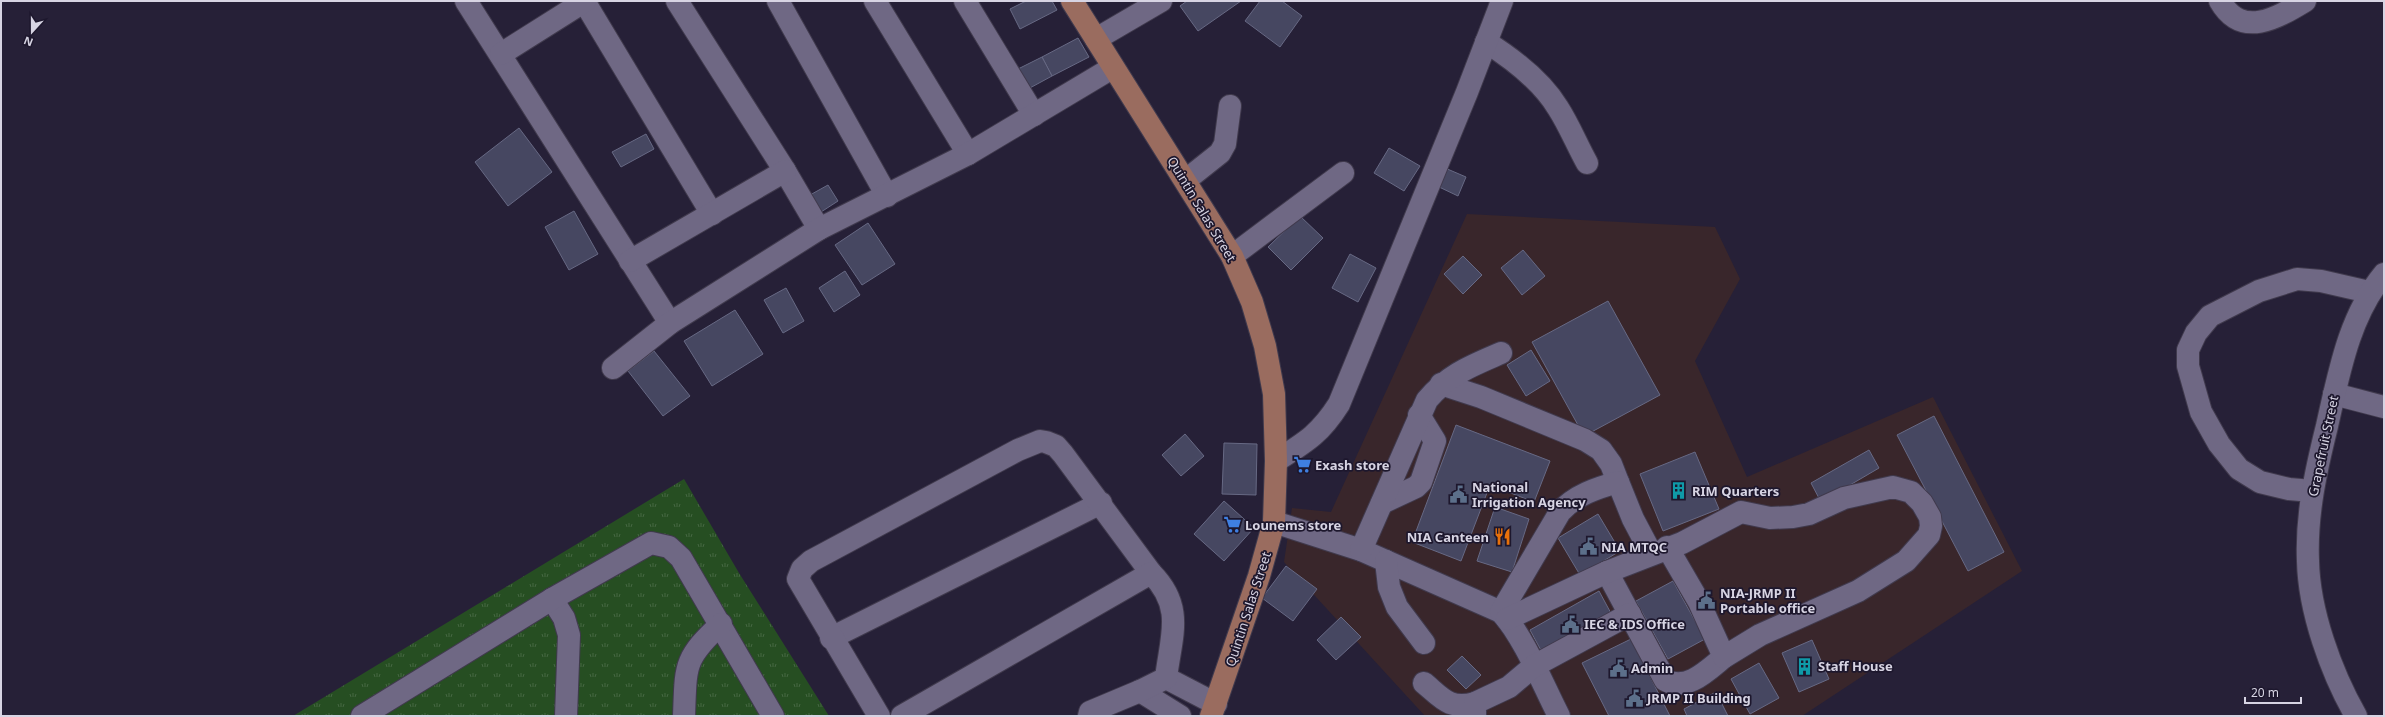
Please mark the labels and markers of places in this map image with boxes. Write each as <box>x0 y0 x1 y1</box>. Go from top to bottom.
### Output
supermarket icon: Exash store <box>1292 455 1312 475</box>
place label: Exash store <box>1315 456 1390 474</box>
place label: National Irrigation Agency <box>1472 478 1586 511</box>
building icon: RIM Quarters <box>1669 481 1689 501</box>
place label: RIM Quarters <box>1692 482 1779 500</box>
public building icon: National Irrigation Agency <box>1449 484 1469 504</box>
supermarket icon: Lounems store <box>1222 515 1242 535</box>
place label: Lounems store <box>1245 516 1341 534</box>
restaurant icon: NIA Canteen <box>1492 527 1512 547</box>
place label: NIA Canteen <box>1407 528 1489 546</box>
public building icon: NIA MTQC <box>1578 537 1598 557</box>
place label: NIA MTQC <box>1601 538 1667 556</box>
place label: NIA-JRMP II Portable office <box>1720 584 1815 617</box>
public building icon: NIA-JRMP II Portable office <box>1697 590 1717 610</box>
public building icon: IEC & IDS Office <box>1561 614 1581 634</box>
place label: IEC & IDS Office <box>1584 615 1685 633</box>
building icon: Staff House <box>1795 656 1815 676</box>
place label: Staff House <box>1818 657 1893 675</box>
public building icon: Admin <box>1608 658 1628 678</box>
place label: Admin <box>1631 659 1673 677</box>
public building icon: JRMP II Building <box>1624 688 1644 708</box>
place label: JRMP II Building <box>1646 689 1751 707</box>

